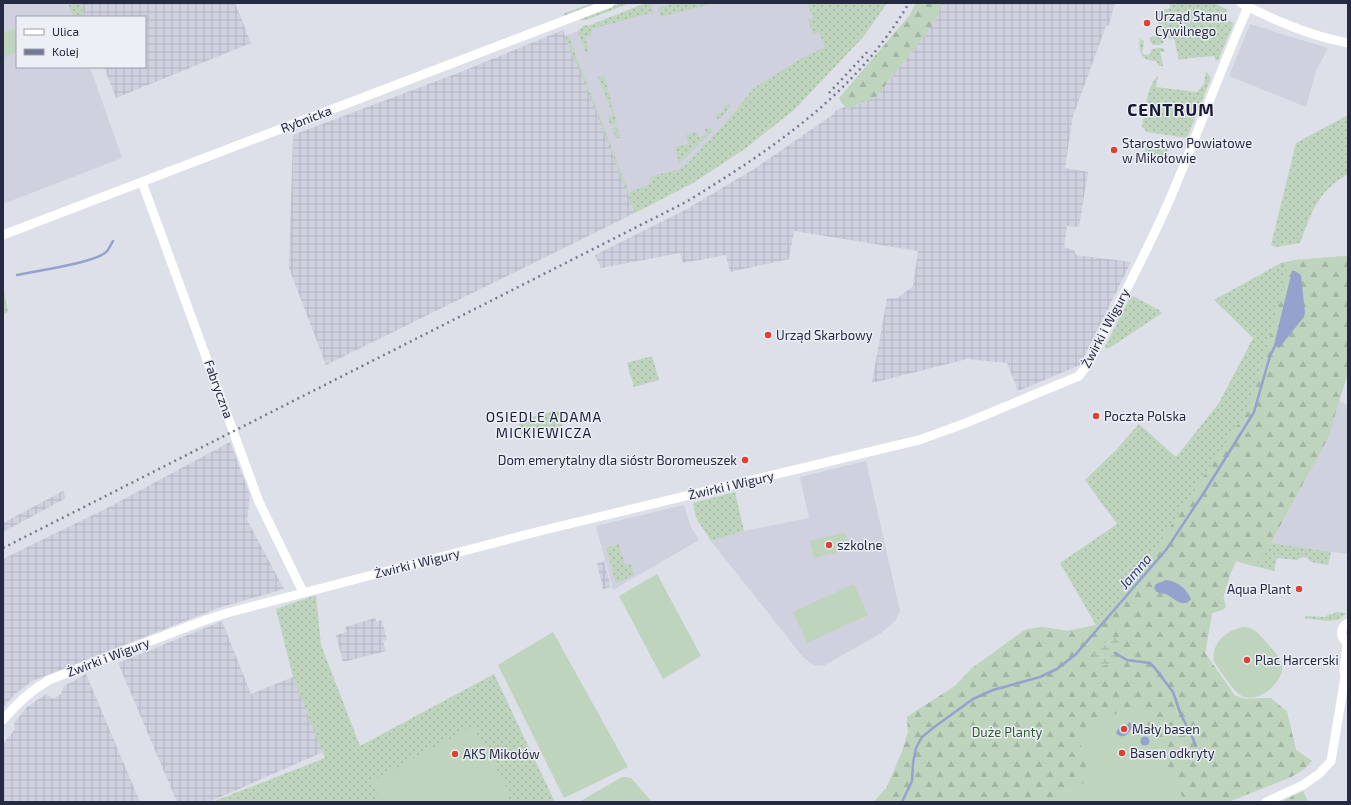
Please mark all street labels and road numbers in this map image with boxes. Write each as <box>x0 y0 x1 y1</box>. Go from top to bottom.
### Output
street label: Rybnicka <box>278 102 334 136</box>
street label: Żwirki i Wigury <box>1077 286 1133 370</box>
street label: Fabryczna <box>201 358 237 420</box>
street label: Żwirki i Wigury <box>687 467 776 503</box>
street label: Żwirki i Wigury <box>373 545 461 581</box>
street label: Żwirki i Wigury <box>64 634 152 680</box>

